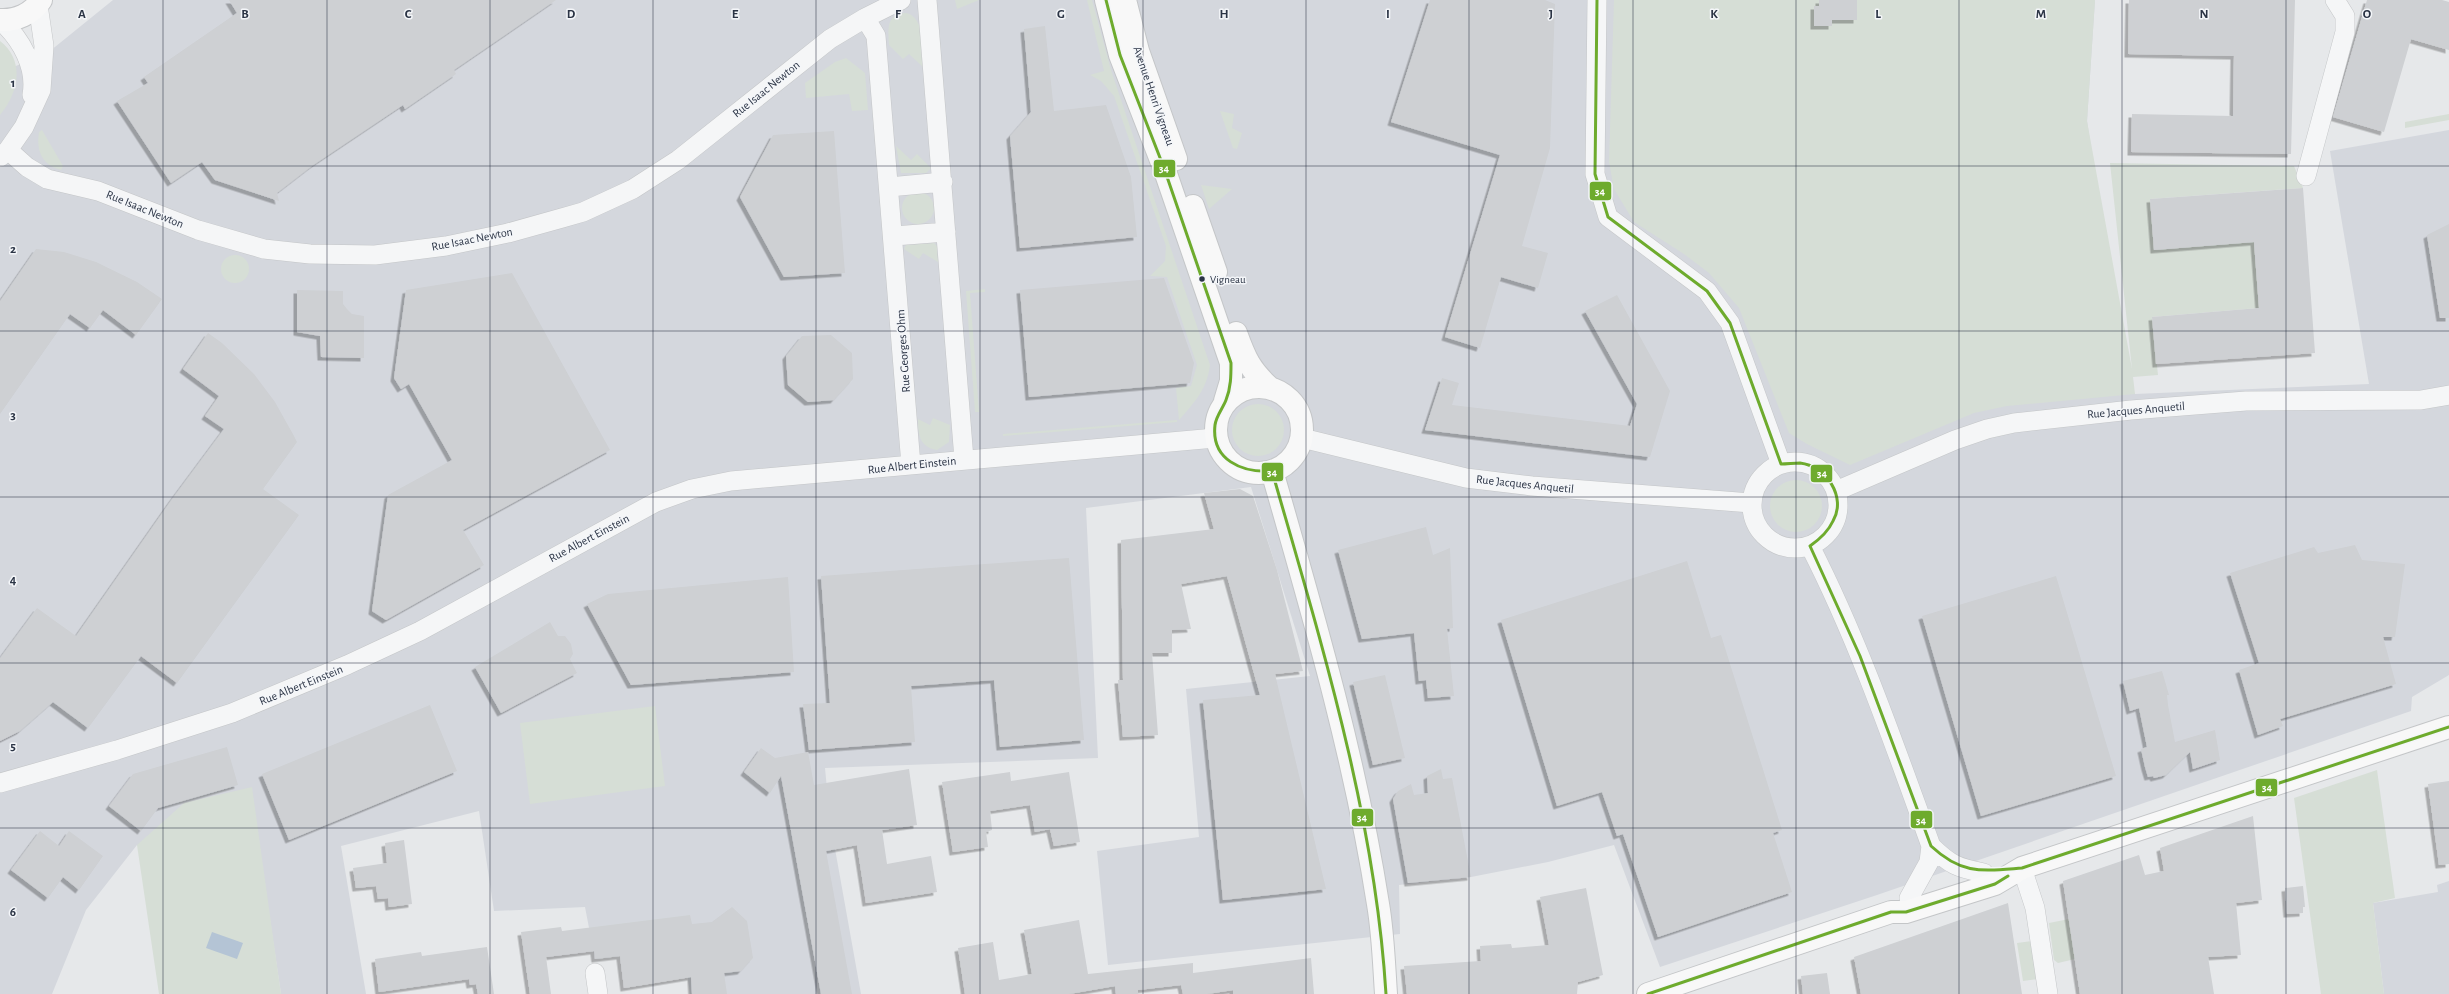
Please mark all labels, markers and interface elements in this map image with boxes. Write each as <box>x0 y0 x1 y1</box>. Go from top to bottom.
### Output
text: A <box>78 8 86 21</box>
text: B <box>241 8 249 21</box>
text: C <box>405 8 412 21</box>
text: D <box>567 8 576 21</box>
text: E <box>732 8 739 21</box>
text: F <box>895 8 902 21</box>
text: G <box>1057 8 1065 21</box>
text: H <box>1219 8 1229 21</box>
text: I <box>1386 8 1390 21</box>
text: J <box>1549 8 1553 21</box>
text: K <box>1710 8 1718 21</box>
text: L <box>1875 8 1881 21</box>
text: M <box>2036 8 2046 21</box>
text: N <box>2199 8 2209 21</box>
text: O <box>2363 8 2372 21</box>
street label: Avenue Henri Vigneau <box>1131 45 1177 147</box>
street label: Rue Isaac Newton <box>730 58 802 120</box>
text: 1 <box>11 77 15 90</box>
line badge: 34 <box>1153 159 1176 178</box>
text: 34 <box>1159 163 1170 174</box>
line badge: 34 <box>1589 181 1612 201</box>
text: 34 <box>1595 186 1606 197</box>
street label: Rue Isaac Newton <box>105 188 185 230</box>
street label: Rue Isaac Newton <box>430 225 514 253</box>
text: 2 <box>10 243 16 256</box>
marker: Vigneau <box>1197 274 1207 284</box>
place label: Vigneau <box>1210 274 1246 285</box>
street label: Rue Georges Ohm <box>894 309 912 393</box>
street label: Rue Jacques Anquetil <box>2087 400 2185 420</box>
text: 3 <box>10 409 16 422</box>
street label: Rue Albert Einstein <box>867 454 957 476</box>
line badge: 34 <box>1261 462 1284 482</box>
line badge: 34 <box>1810 464 1833 483</box>
text: 34 <box>1267 467 1278 478</box>
text: 34 <box>1817 468 1828 479</box>
street label: Rue Jacques Anquetil <box>1475 473 1575 495</box>
street label: Rue Albert Einstein <box>547 512 631 564</box>
text: 4 <box>10 574 17 587</box>
street label: Rue Albert Einstein <box>258 663 344 707</box>
text: 5 <box>10 740 16 753</box>
line badge: 34 <box>2255 778 2278 797</box>
text: 34 <box>2262 782 2273 793</box>
line badge: 34 <box>1351 808 1374 827</box>
line badge: 34 <box>1910 810 1933 829</box>
text: 34 <box>1357 812 1368 823</box>
text: 34 <box>1916 815 1927 826</box>
text: 6 <box>10 906 16 919</box>

